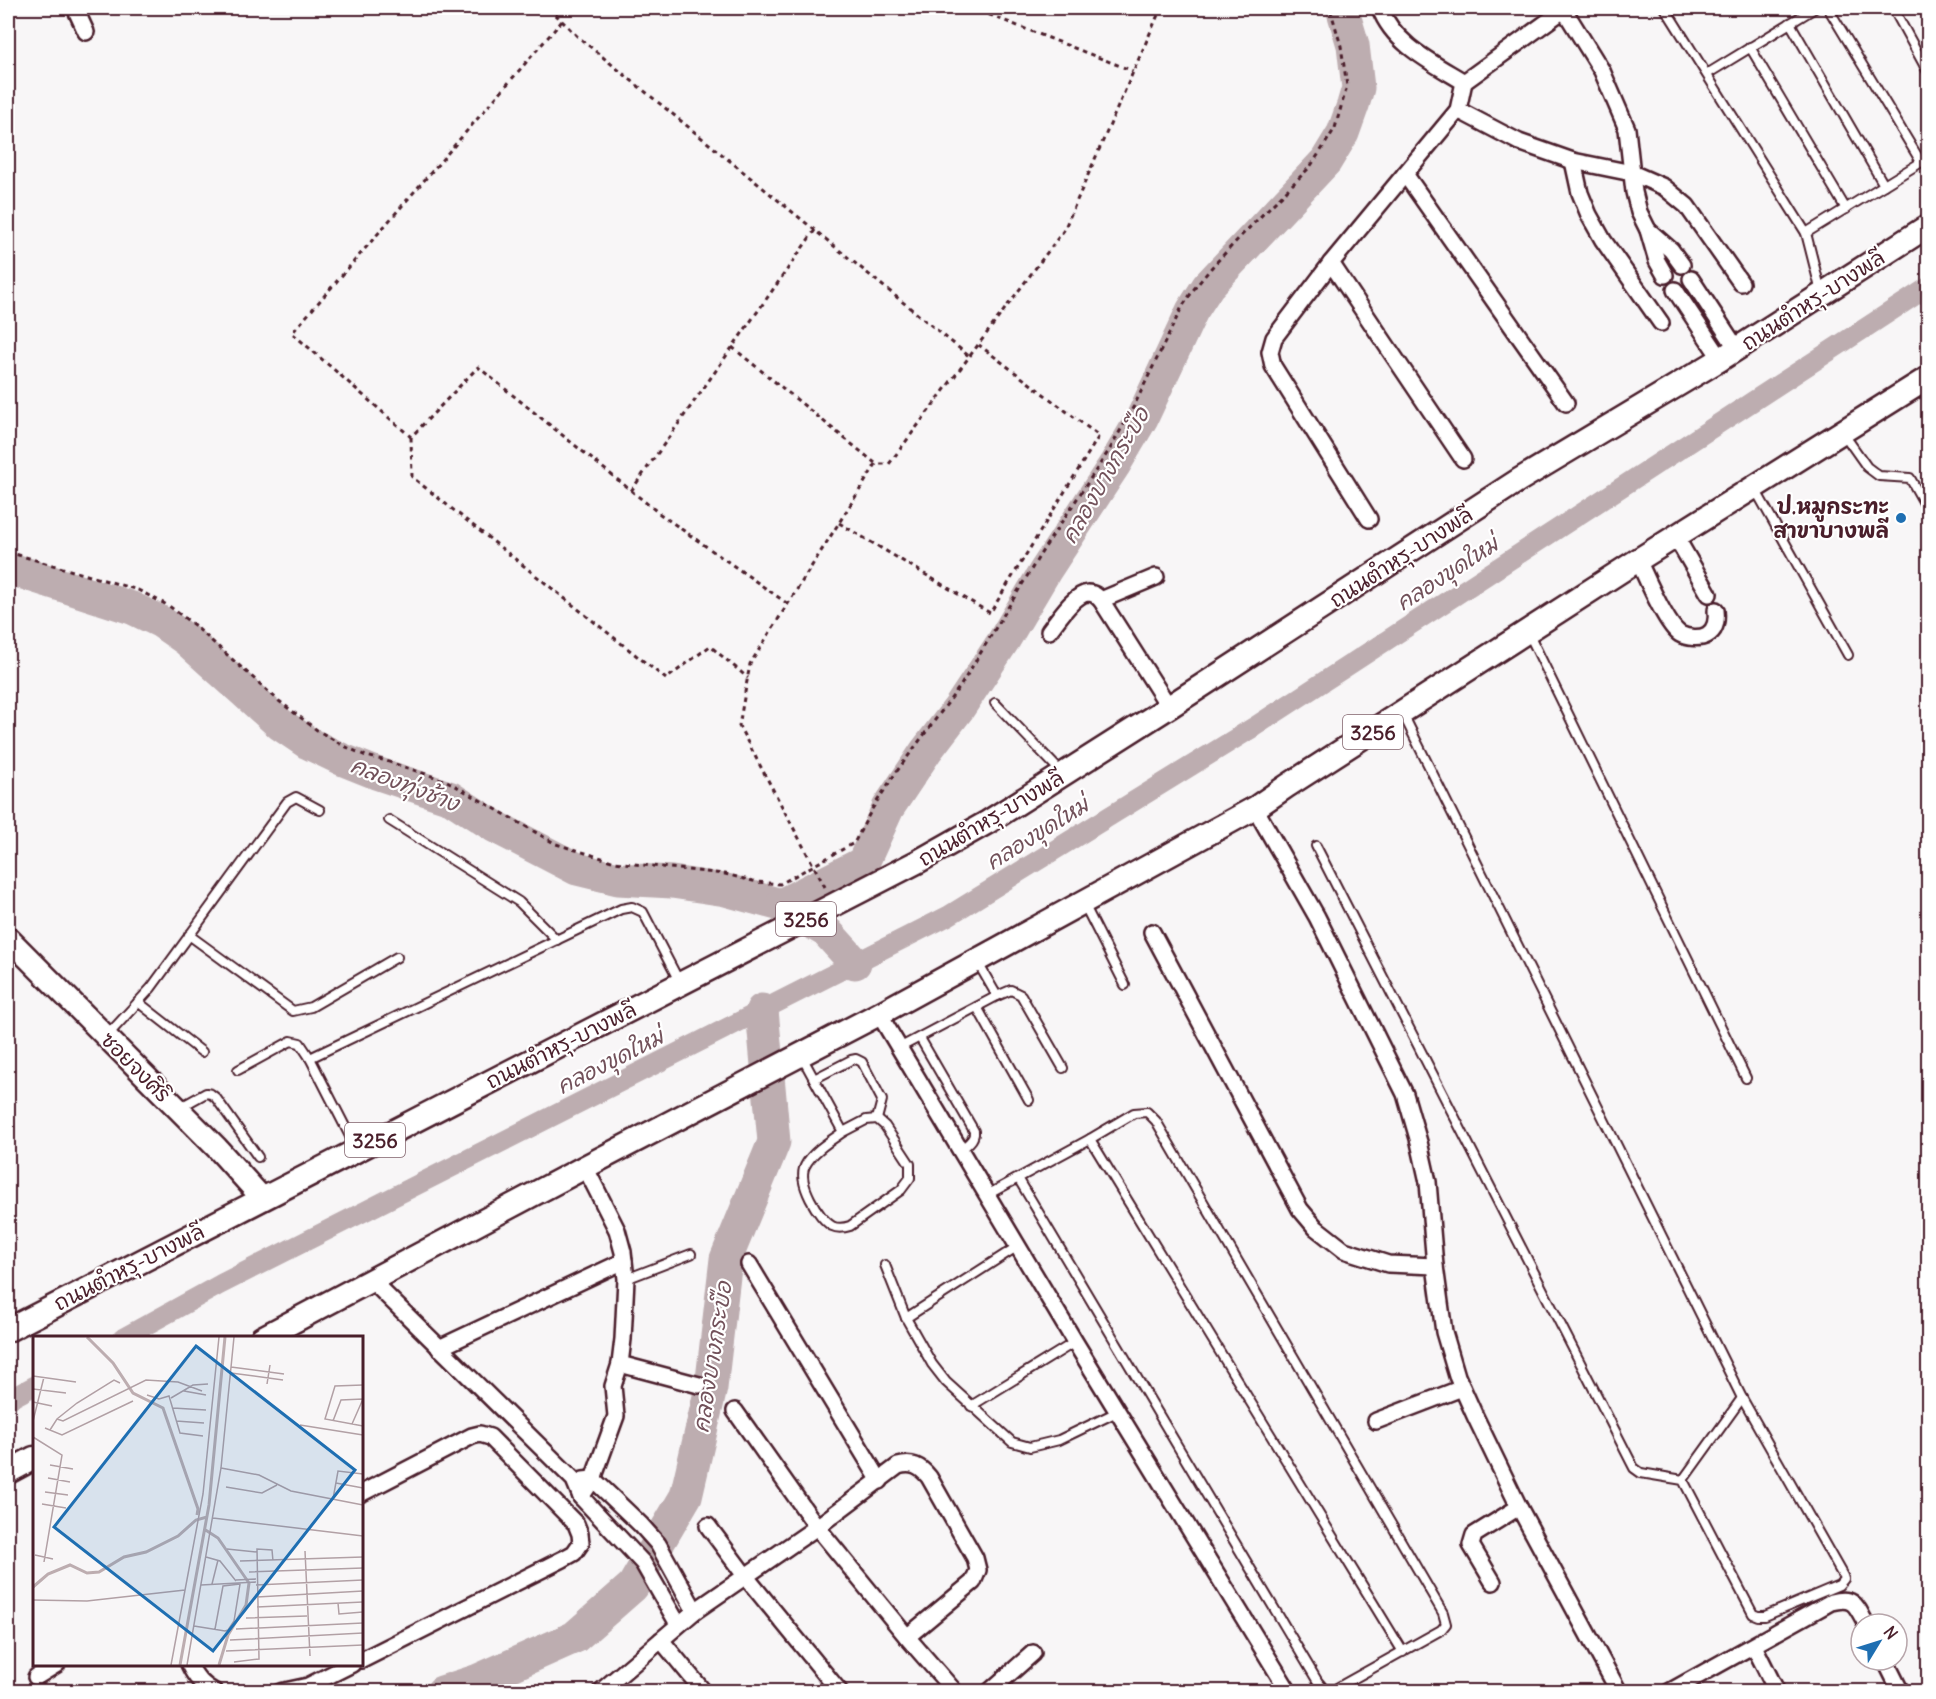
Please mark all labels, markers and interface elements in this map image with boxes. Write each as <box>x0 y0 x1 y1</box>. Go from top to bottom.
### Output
street label: ถนนตำหรุ-บางพลี <box>1736 244 1891 359</box>
water label: คลองบางกระบือ <box>1055 401 1156 548</box>
place label: ป.หมูกระทะ สาขาบางพลี <box>1774 493 1889 544</box>
street label: ถนนตำหรุ-บางพลี <box>1324 501 1479 616</box>
marker: ป.หมูกระทะ สาขาบางพลี <box>1894 511 1908 525</box>
water label: คลองขุดใหม่ <box>1391 527 1508 619</box>
road number: 3256 <box>1343 715 1403 749</box>
water label: คลองทุ่งช้าง <box>346 751 465 821</box>
street label: ถนนตำหรุ-บางพลี <box>913 764 1070 875</box>
water label: คลองขุดใหม่ <box>980 788 1099 878</box>
road number: 3256 <box>776 902 836 936</box>
street label: ถนนตำหรุ-บางพลี <box>481 995 642 1097</box>
water label: คลองขุดใหม่ <box>552 1020 673 1103</box>
street label: ซอยจงศิริ <box>95 1026 177 1108</box>
road number: 3256 <box>345 1123 405 1157</box>
street label: ถนนตำหรุ-บางพลี <box>49 1217 210 1319</box>
water label: คลองบางกระบือ <box>686 1279 738 1434</box>
inset map <box>33 1336 363 1666</box>
north arrow <box>1849 1612 1909 1672</box>
text: N <box>1880 1622 1902 1643</box>

